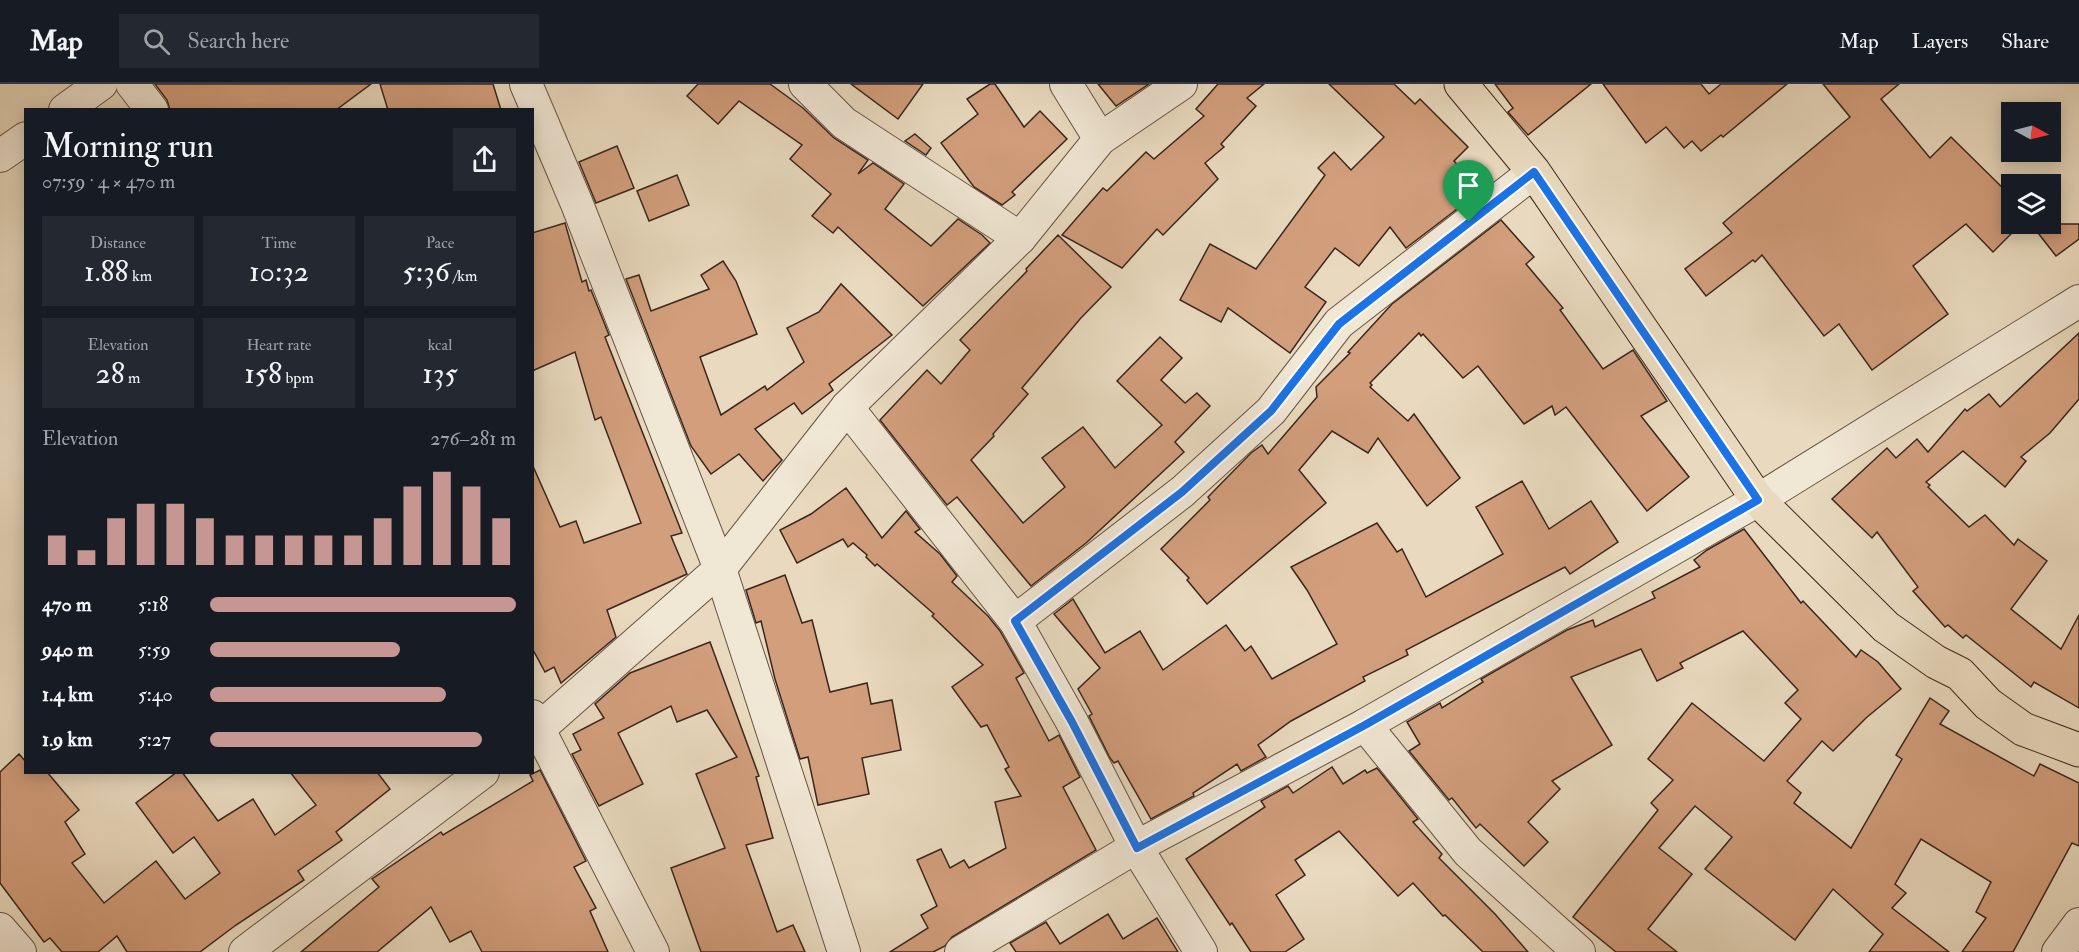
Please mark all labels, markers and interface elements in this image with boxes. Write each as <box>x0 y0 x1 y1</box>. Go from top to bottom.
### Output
search box <box>119 14 539 68</box>
text: Map <box>30 24 83 59</box>
icon: search <box>140 25 173 58</box>
text: Search here <box>188 27 289 55</box>
text: Map <box>1839 28 1879 55</box>
text: Layers <box>1912 28 1968 55</box>
text: Share <box>2001 28 2049 55</box>
north arrow <box>2001 102 2061 162</box>
map controls <box>2001 102 2061 234</box>
text: Morning run <box>42 126 214 167</box>
button: share <box>453 128 516 191</box>
pin <box>1443 160 1494 222</box>
text: 07:59 · 4 × 470 m <box>42 169 175 194</box>
icon: arrive <box>1452 169 1485 202</box>
button: layers <box>2001 174 2061 234</box>
text: Distance <box>90 233 146 253</box>
text: Time <box>262 233 296 253</box>
text: Pace <box>426 233 454 253</box>
text: 1.88 <box>84 253 129 290</box>
text: 10:32 <box>249 253 309 290</box>
text: 5:36 <box>403 253 450 290</box>
text: km <box>129 266 152 286</box>
text: /km <box>450 266 477 286</box>
text: Elevation <box>88 335 148 355</box>
text: Heart rate <box>246 335 312 355</box>
text: kcal <box>428 335 452 355</box>
text: 28 <box>95 355 125 392</box>
text: 158 <box>244 355 282 392</box>
text: 135 <box>422 355 458 392</box>
text: m <box>125 368 141 388</box>
text: bpm <box>282 368 314 388</box>
text: Elevation <box>42 426 118 451</box>
text: 276–281 m <box>430 426 516 451</box>
text: 470 m <box>42 592 91 617</box>
text: 5:18 <box>138 592 168 617</box>
text: 940 m <box>42 637 93 662</box>
text: 5:59 <box>138 637 171 662</box>
text: 1.4 km <box>42 682 93 707</box>
text: 5:40 <box>138 682 173 707</box>
text: 1.9 km <box>42 727 93 752</box>
text: 5:27 <box>138 727 171 752</box>

